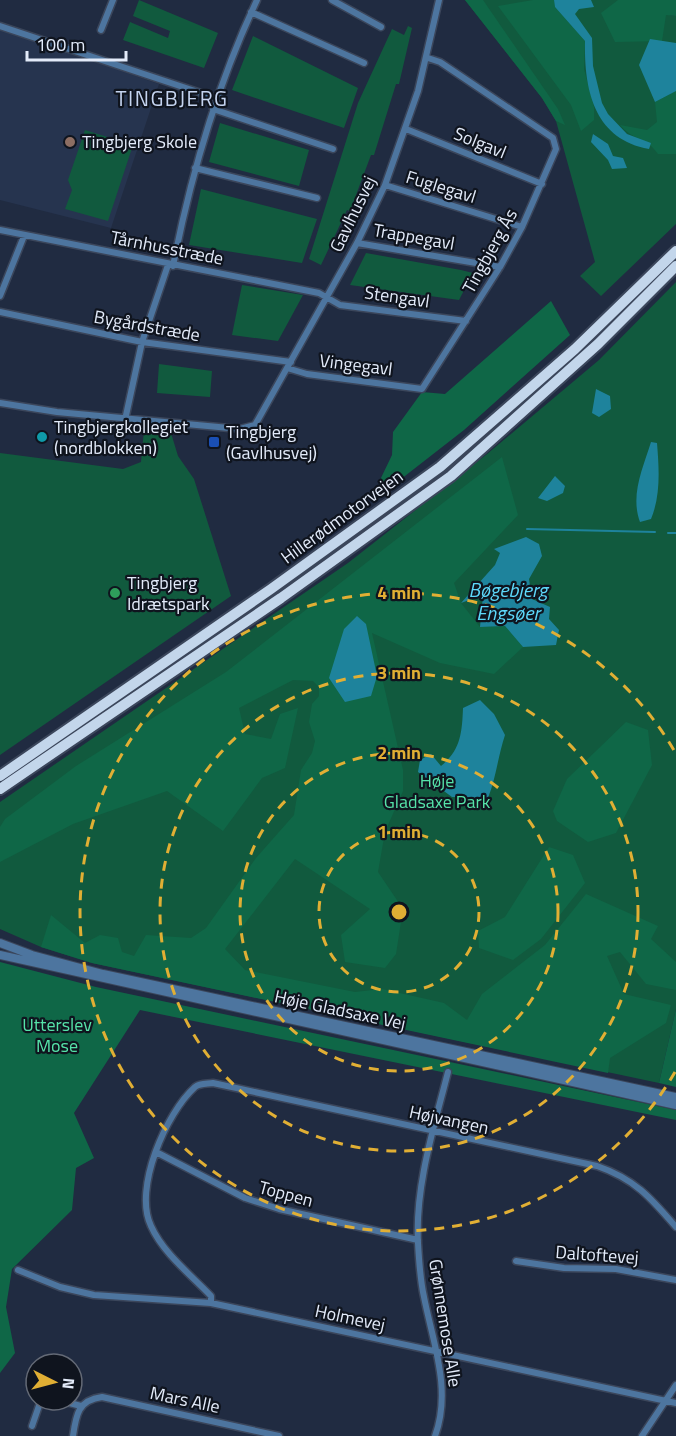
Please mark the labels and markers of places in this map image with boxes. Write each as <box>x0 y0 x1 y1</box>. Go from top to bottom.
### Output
place label: Tingbjerg Skole <box>82 128 197 155</box>
marker: Tingbjerg Skole <box>63 135 77 149</box>
place label: Tingbjergkollegiet (nordblokken) <box>54 413 189 461</box>
place label: Tingbjerg (Gavlhusvej) <box>226 418 317 466</box>
marker: Tingbjergkollegiet (nordblokken) <box>35 430 49 444</box>
marker: Tingbjerg (Gavlhusvej) <box>207 435 221 449</box>
place label: Tingbjerg Idrætspark <box>127 569 210 617</box>
marker: Tingbjerg Idrætspark <box>108 586 122 600</box>
centre of rings <box>389 902 409 922</box>

